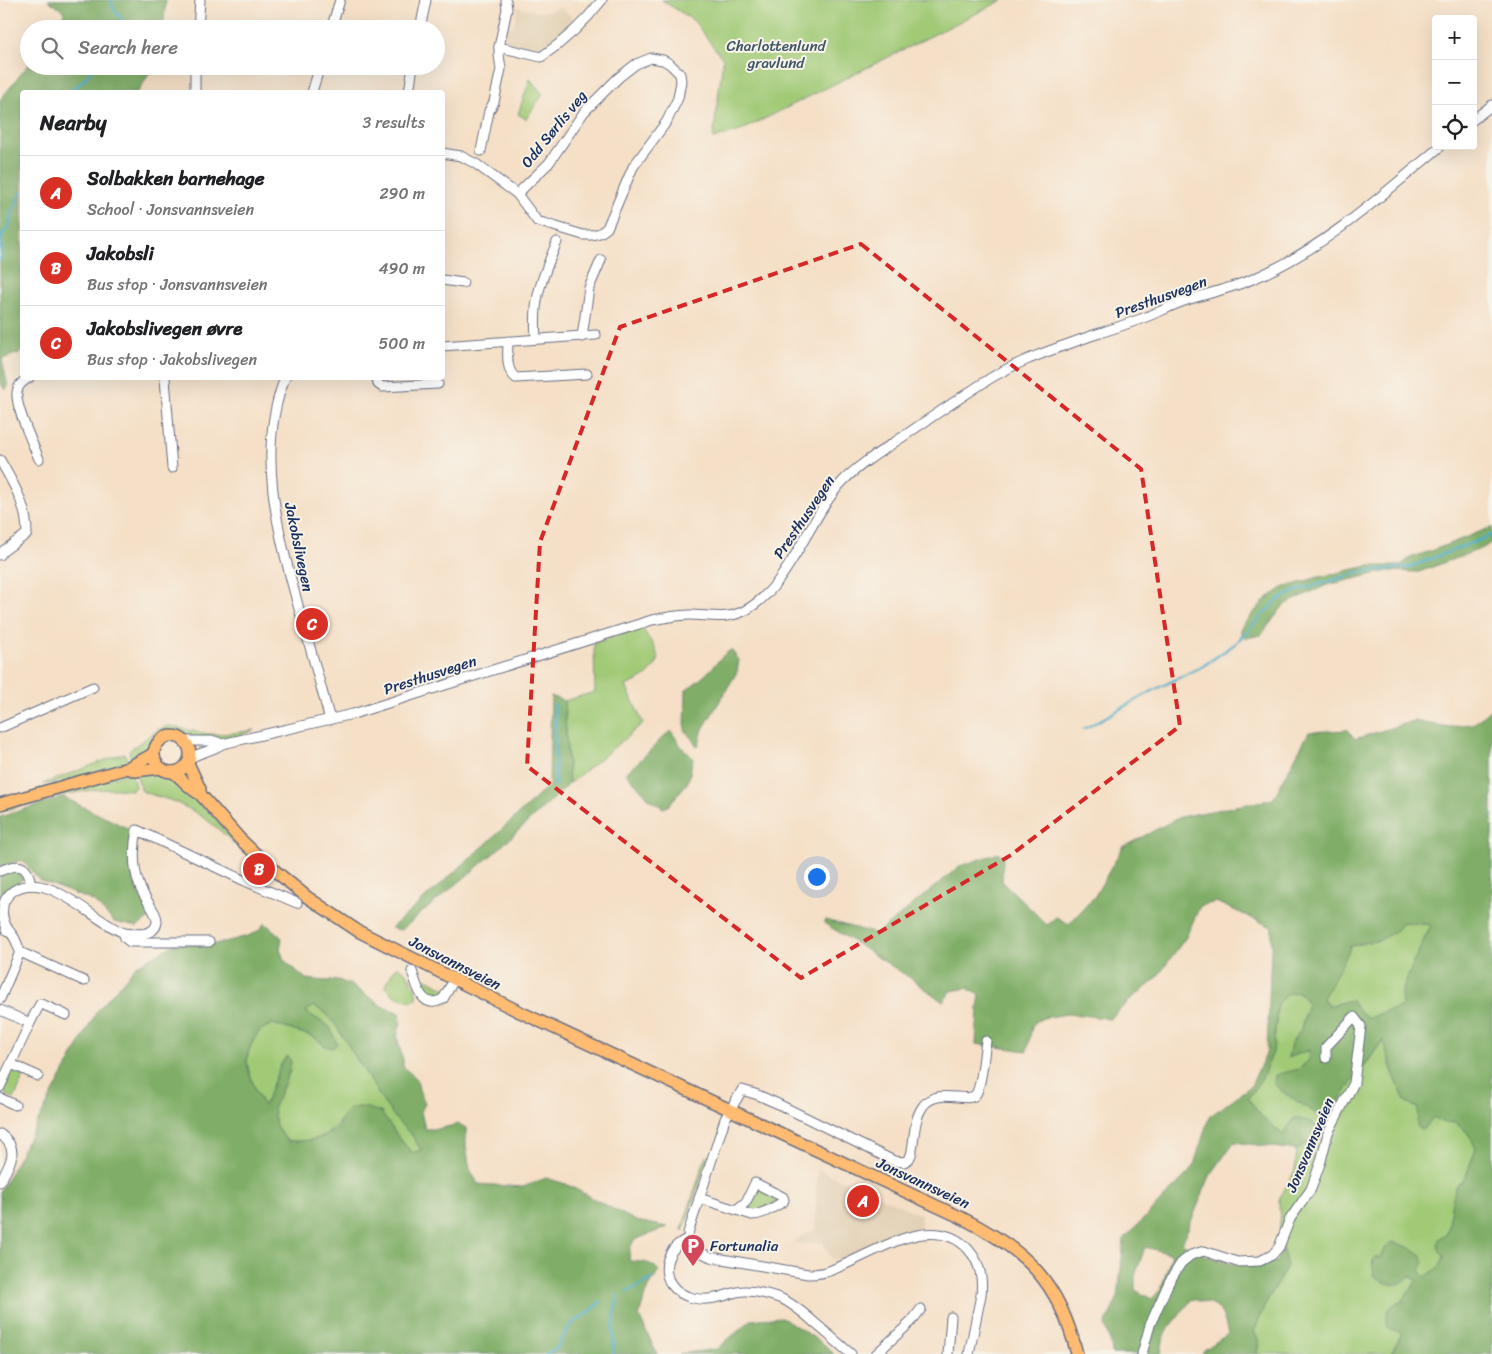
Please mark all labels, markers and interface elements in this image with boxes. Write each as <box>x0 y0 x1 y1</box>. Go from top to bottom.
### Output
map controls <box>1432 15 1477 150</box>
button: + <box>1432 15 1477 60</box>
search box <box>20 20 445 75</box>
text: Search here <box>78 31 178 64</box>
park label: Charlottenlund gravlund <box>727 33 827 76</box>
icon: search <box>38 34 66 62</box>
button: − <box>1432 60 1477 105</box>
street label: Odd Sørlis veg <box>514 84 594 174</box>
text: Nearby <box>40 104 106 142</box>
button: locate <box>1432 105 1477 150</box>
text: 3 results <box>362 108 425 137</box>
text: Solbakken barnehage <box>87 162 265 195</box>
text: A <box>51 179 61 208</box>
text: 290 m <box>379 179 425 208</box>
text: School · Jonsvannsveien <box>87 195 254 224</box>
text: Jakobsli <box>87 237 154 270</box>
text: B <box>51 254 61 283</box>
text: 490 m <box>379 254 425 283</box>
street label: Presthusvegen <box>1111 268 1211 326</box>
text: Bus stop · Jonsvannsveien <box>87 270 268 299</box>
text: Jakobslivegen øvre <box>87 312 242 345</box>
text: C <box>51 329 61 358</box>
text: 500 m <box>379 329 425 358</box>
text: Bus stop · Jakobslivegen <box>87 345 257 374</box>
street label: Presthusvegen <box>766 470 842 564</box>
street label: Jakobslivegen <box>277 499 321 594</box>
pin: C <box>296 605 328 643</box>
street label: Presthusvegen <box>380 648 480 702</box>
pin: B <box>243 850 275 888</box>
your location <box>804 864 830 890</box>
street label: Jonsvannsveien <box>403 928 506 997</box>
street label: Jonsvannsveien <box>1278 1094 1342 1197</box>
street label: Jonsvannsveien <box>871 1150 974 1216</box>
pin: A <box>847 1182 879 1220</box>
parking icon: Fortunalia <box>680 1233 706 1267</box>
place label: Fortunalia <box>710 1233 779 1259</box>

